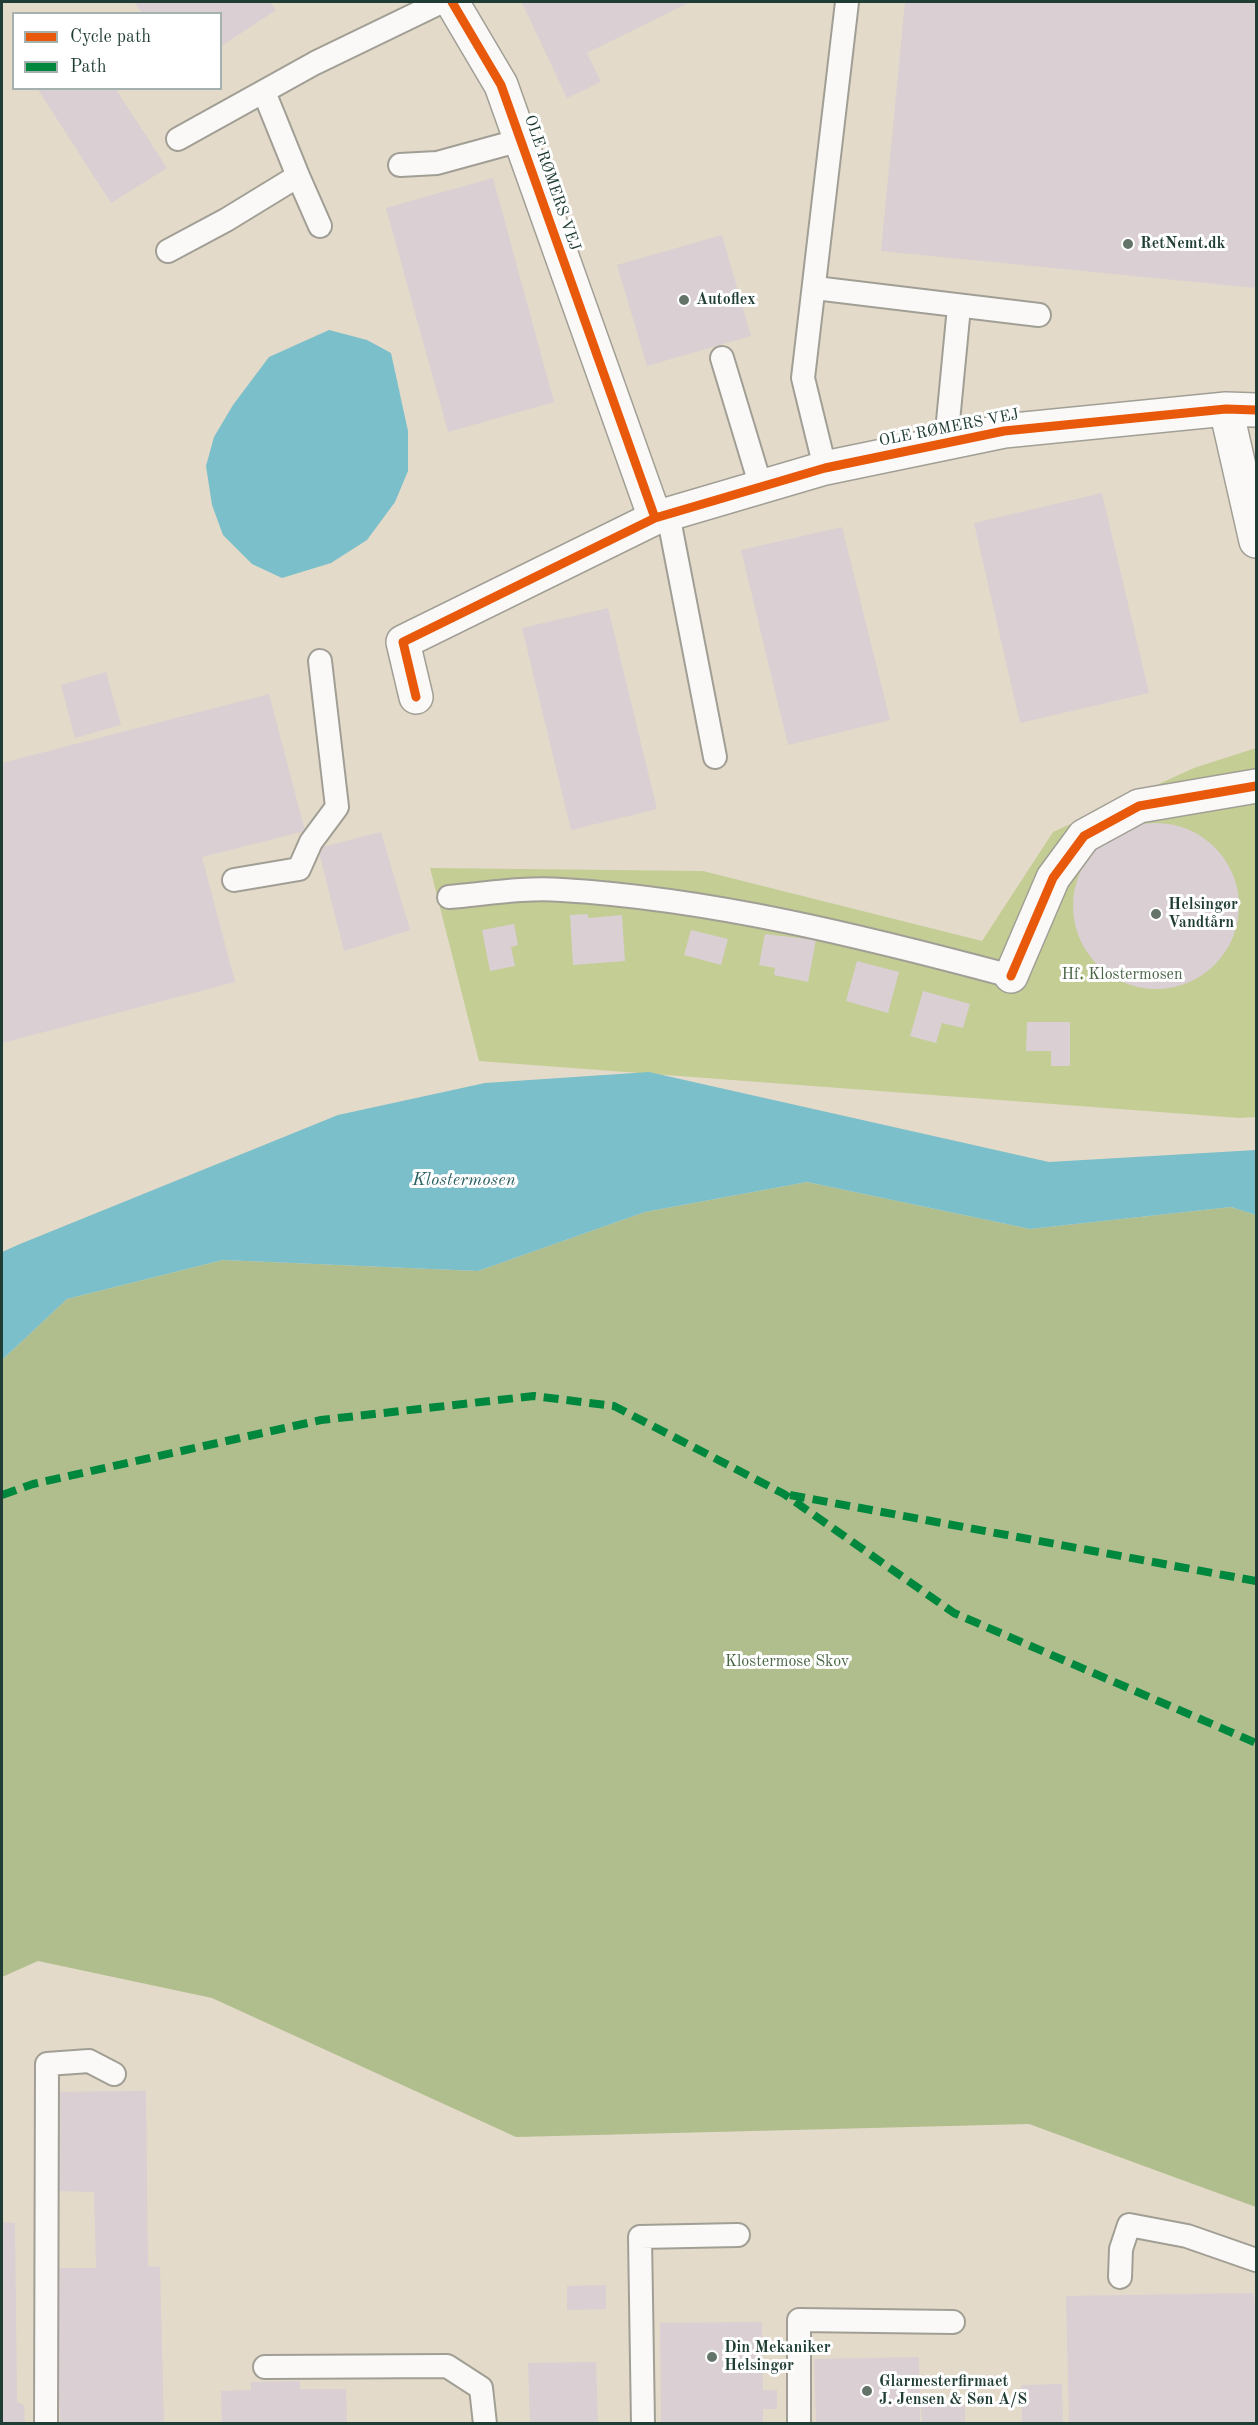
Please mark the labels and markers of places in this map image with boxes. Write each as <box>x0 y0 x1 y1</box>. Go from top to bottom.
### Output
place label: RetNemt.dk <box>1140 234 1226 254</box>
marker: RetNemt.dk <box>1121 237 1135 251</box>
place label: Autoflex <box>696 290 756 310</box>
marker: Autoflex <box>677 293 691 307</box>
place label: Helsingør Vandtårn <box>1168 895 1238 933</box>
marker: Helsingør Vandtårn <box>1149 907 1163 921</box>
place label: Din Mekaniker Helsingør <box>724 2338 831 2376</box>
marker: Din Mekaniker Helsingør <box>705 2350 719 2364</box>
place label: Glarmesterfirmaet J. Jensen & Søn A/S <box>879 2372 1027 2410</box>
marker: Glarmesterfirmaet J. Jensen & Søn A/S <box>860 2384 874 2398</box>

